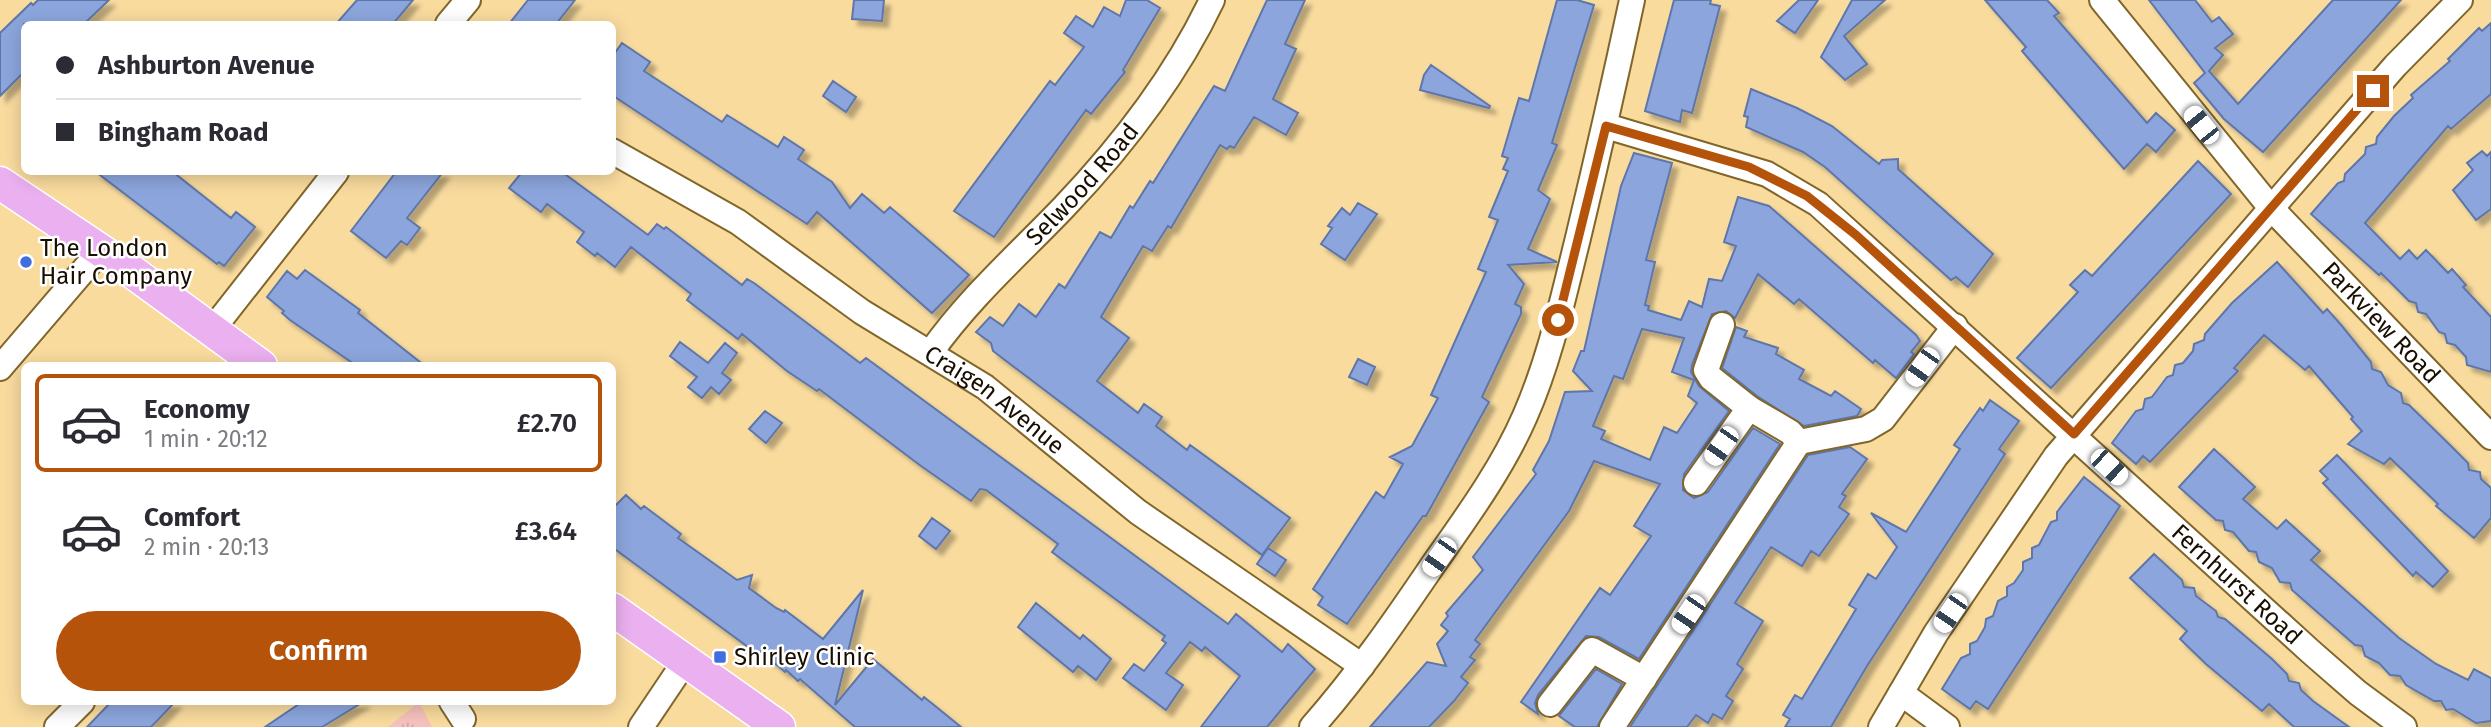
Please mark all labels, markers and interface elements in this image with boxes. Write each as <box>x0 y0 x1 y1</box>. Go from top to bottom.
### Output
text: Ashburton Avenue <box>98 50 315 81</box>
route end <box>2357 75 2389 107</box>
car <box>2180 102 2223 148</box>
text: Bingham Road <box>98 117 269 148</box>
street label: Selwood Road <box>1020 118 1144 251</box>
place label: The London Hair Company <box>40 234 192 290</box>
marker: The London Hair Company <box>18 254 34 270</box>
street label: Parkview Road <box>2316 256 2446 389</box>
route start <box>1542 304 1574 336</box>
street label: Craigen Avenue <box>919 339 1070 460</box>
car <box>1902 344 1943 390</box>
icon: car <box>60 392 123 455</box>
text: Economy <box>144 394 250 425</box>
text: £2.70 <box>517 408 577 439</box>
car <box>1701 423 1742 469</box>
text: 1 min · 20:12 <box>144 425 268 453</box>
car <box>2087 445 2132 489</box>
icon: car <box>60 500 123 563</box>
text: Comfort <box>144 502 240 533</box>
text: £3.64 <box>515 516 577 547</box>
street label: Fernhurst Road <box>2166 518 2308 651</box>
text: 2 min · 20:13 <box>144 533 269 561</box>
car <box>1419 534 1460 580</box>
car <box>1930 590 1971 636</box>
car <box>1668 591 1709 637</box>
button: Confirm <box>56 611 581 691</box>
place label: Shirley Clinic <box>734 643 875 671</box>
marker: Shirley Clinic <box>712 649 728 665</box>

